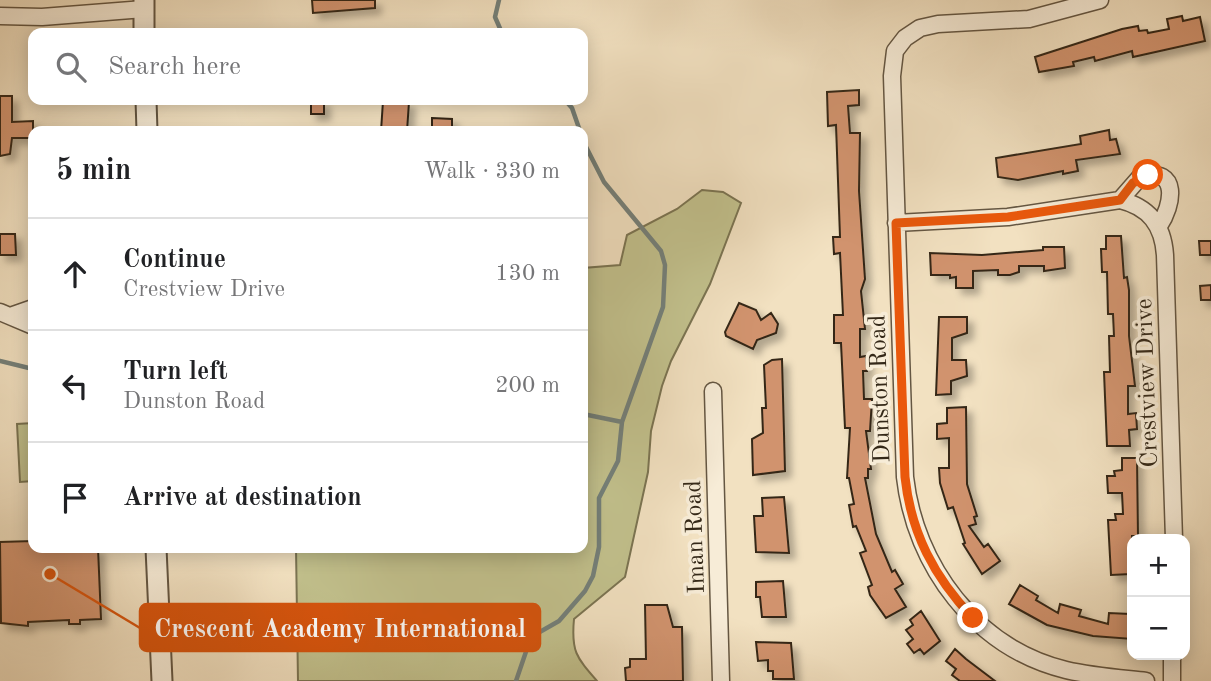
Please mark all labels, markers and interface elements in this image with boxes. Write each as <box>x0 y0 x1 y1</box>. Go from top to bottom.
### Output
search box <box>28 28 588 105</box>
icon: search <box>52 48 90 86</box>
text: Search here <box>108 54 241 80</box>
text: 5 min <box>56 156 131 186</box>
route start <box>1132 159 1163 190</box>
text: Walk · 330 m <box>424 160 560 183</box>
text: Continue <box>123 247 226 273</box>
icon: ahead <box>56 255 94 293</box>
text: 130 m <box>495 262 560 285</box>
text: Crestview Drive <box>123 278 285 301</box>
street label: Crestview Drive <box>1133 298 1163 468</box>
street label: Dunston Road <box>866 314 896 463</box>
text: Turn left <box>123 359 228 385</box>
icon: left <box>56 367 94 405</box>
text: 200 m <box>495 374 560 397</box>
text: Dunston Road <box>123 390 265 413</box>
icon: arrive <box>56 479 94 517</box>
street label: Iman Road <box>682 480 710 594</box>
text: Arrive at destination <box>123 485 362 511</box>
map controls <box>1127 534 1190 660</box>
button: + <box>1127 534 1190 597</box>
button: − <box>1127 597 1190 660</box>
route end <box>957 602 988 633</box>
callout: Crescent Academy International <box>140 604 540 651</box>
text: Crescent Academy International <box>154 617 526 643</box>

